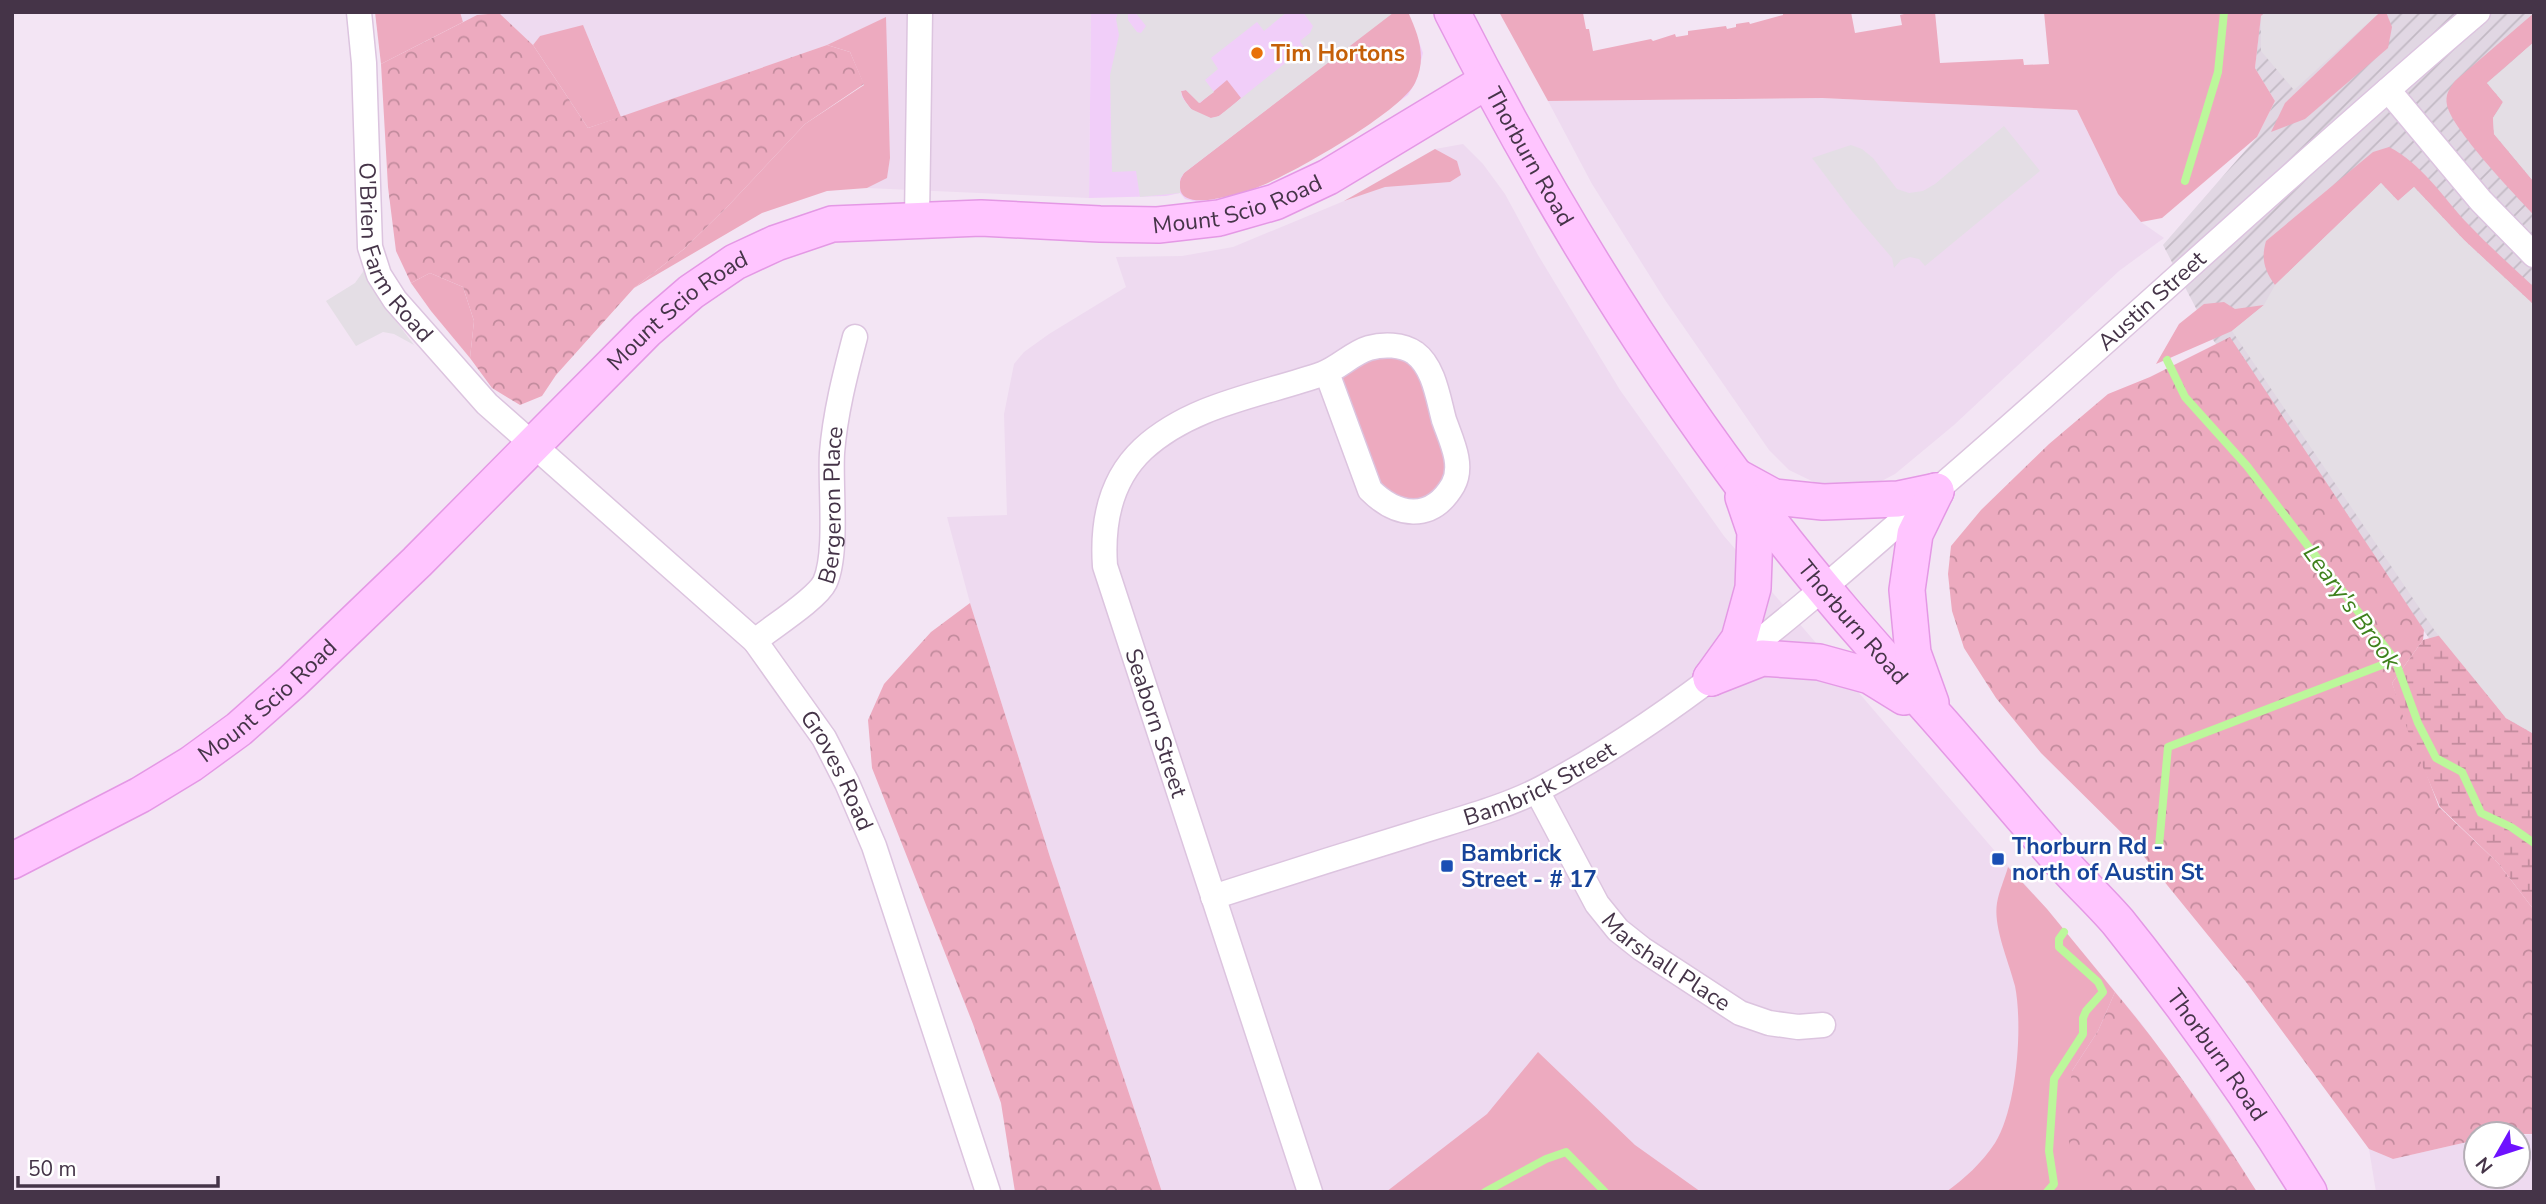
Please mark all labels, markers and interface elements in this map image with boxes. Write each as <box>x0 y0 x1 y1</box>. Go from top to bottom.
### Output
place label: Tim Hortons <box>1271 38 1405 69</box>
marker: Tim Hortons <box>1249 45 1265 61</box>
street label: Thorburn Road <box>1478 81 1582 232</box>
street label: O'Brien Farm Road <box>352 162 440 348</box>
street label: Mount Scio Road <box>1151 167 1327 241</box>
street label: Mount Scio Road <box>600 243 753 377</box>
street label: Austin Street <box>2091 243 2213 357</box>
street label: Bergeron Place <box>810 424 850 588</box>
water label: Leary's Brook <box>2296 538 2409 676</box>
street label: Thorburn Road <box>1791 553 1915 691</box>
street label: Mount Scio Road <box>191 632 343 770</box>
street label: Seaborn Street <box>1117 645 1195 802</box>
street label: Groves Road <box>793 704 881 835</box>
street label: Bambrick Street <box>1459 733 1622 833</box>
place label: Thorburn Rd - north of Austin St <box>2012 831 2204 888</box>
place label: Bambrick Street - # 17 <box>1461 838 1597 895</box>
marker: Thorburn Rd - north of Austin St <box>1990 851 2006 867</box>
marker: Bambrick Street - # 17 <box>1439 858 1455 874</box>
street label: Marshall Place <box>1594 906 1737 1018</box>
street label: Thorburn Road <box>2160 982 2275 1127</box>
north arrow <box>2462 1120 2532 1190</box>
scale bar <box>18 1144 217 1188</box>
text: N <box>2470 1151 2499 1179</box>
text: 50 m <box>28 1155 77 1183</box>

